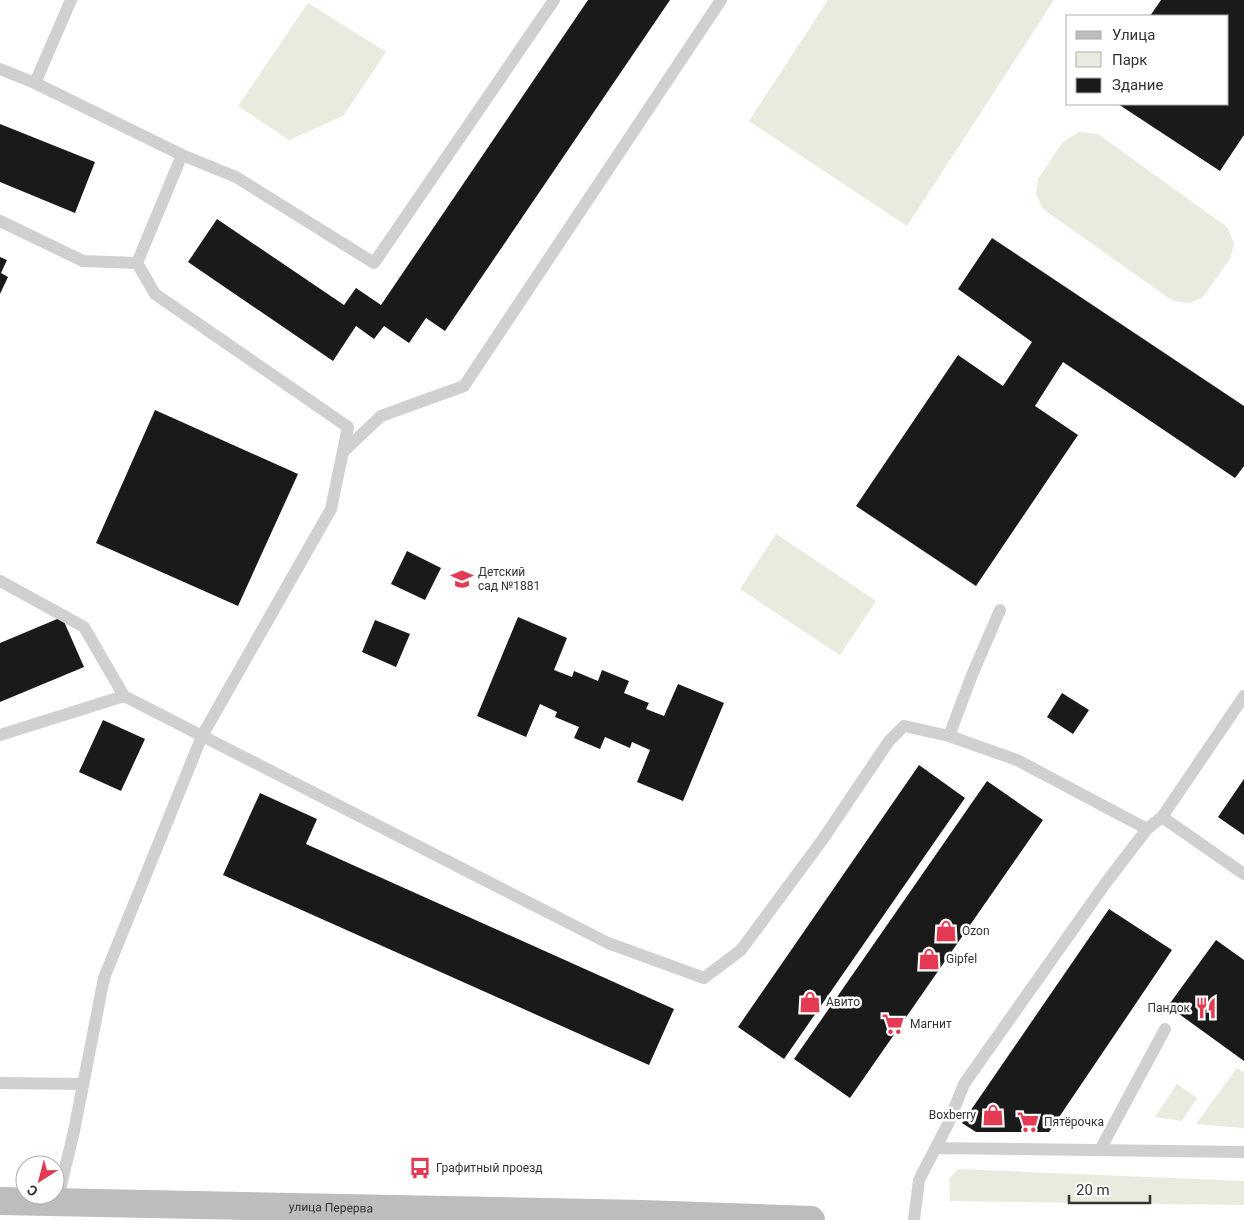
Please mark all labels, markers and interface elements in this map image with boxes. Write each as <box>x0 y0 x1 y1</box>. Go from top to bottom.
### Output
legend <box>1066 15 1229 105</box>
text: Улица <box>1112 26 1155 44</box>
text: Парк <box>1112 51 1147 69</box>
text: Здание <box>1112 76 1163 94</box>
place label: Детский сад №1881 <box>478 565 540 593</box>
school or university icon: Детский сад №1881 <box>449 566 475 592</box>
shop icon: Ozon <box>933 918 959 944</box>
place label: Ozon <box>962 924 990 938</box>
shop icon: Gipfel <box>916 946 942 972</box>
place label: Gipfel <box>946 952 977 966</box>
shop icon: Авито <box>797 989 823 1015</box>
place label: Авито <box>826 995 860 1009</box>
restaurant icon: Пандок <box>1193 995 1219 1021</box>
place label: Пандок <box>1147 1001 1191 1015</box>
supermarket icon: Магнит <box>880 1011 906 1037</box>
place label: Магнит <box>910 1017 952 1031</box>
shop icon: Boxberry <box>980 1102 1006 1128</box>
place label: Boxberry <box>929 1108 976 1122</box>
supermarket icon: Пятёрочка <box>1015 1109 1041 1135</box>
place label: Пятёрочка <box>1044 1115 1104 1129</box>
north arrow <box>15 1155 65 1205</box>
bus stop icon: Графитный проезд <box>407 1155 433 1181</box>
place label: Графитный проезд <box>436 1161 543 1175</box>
scale bar <box>1069 1172 1150 1204</box>
text: С <box>24 1181 41 1200</box>
text: 20 m <box>1076 1181 1110 1199</box>
street label: улица Перерва <box>289 1200 373 1216</box>

